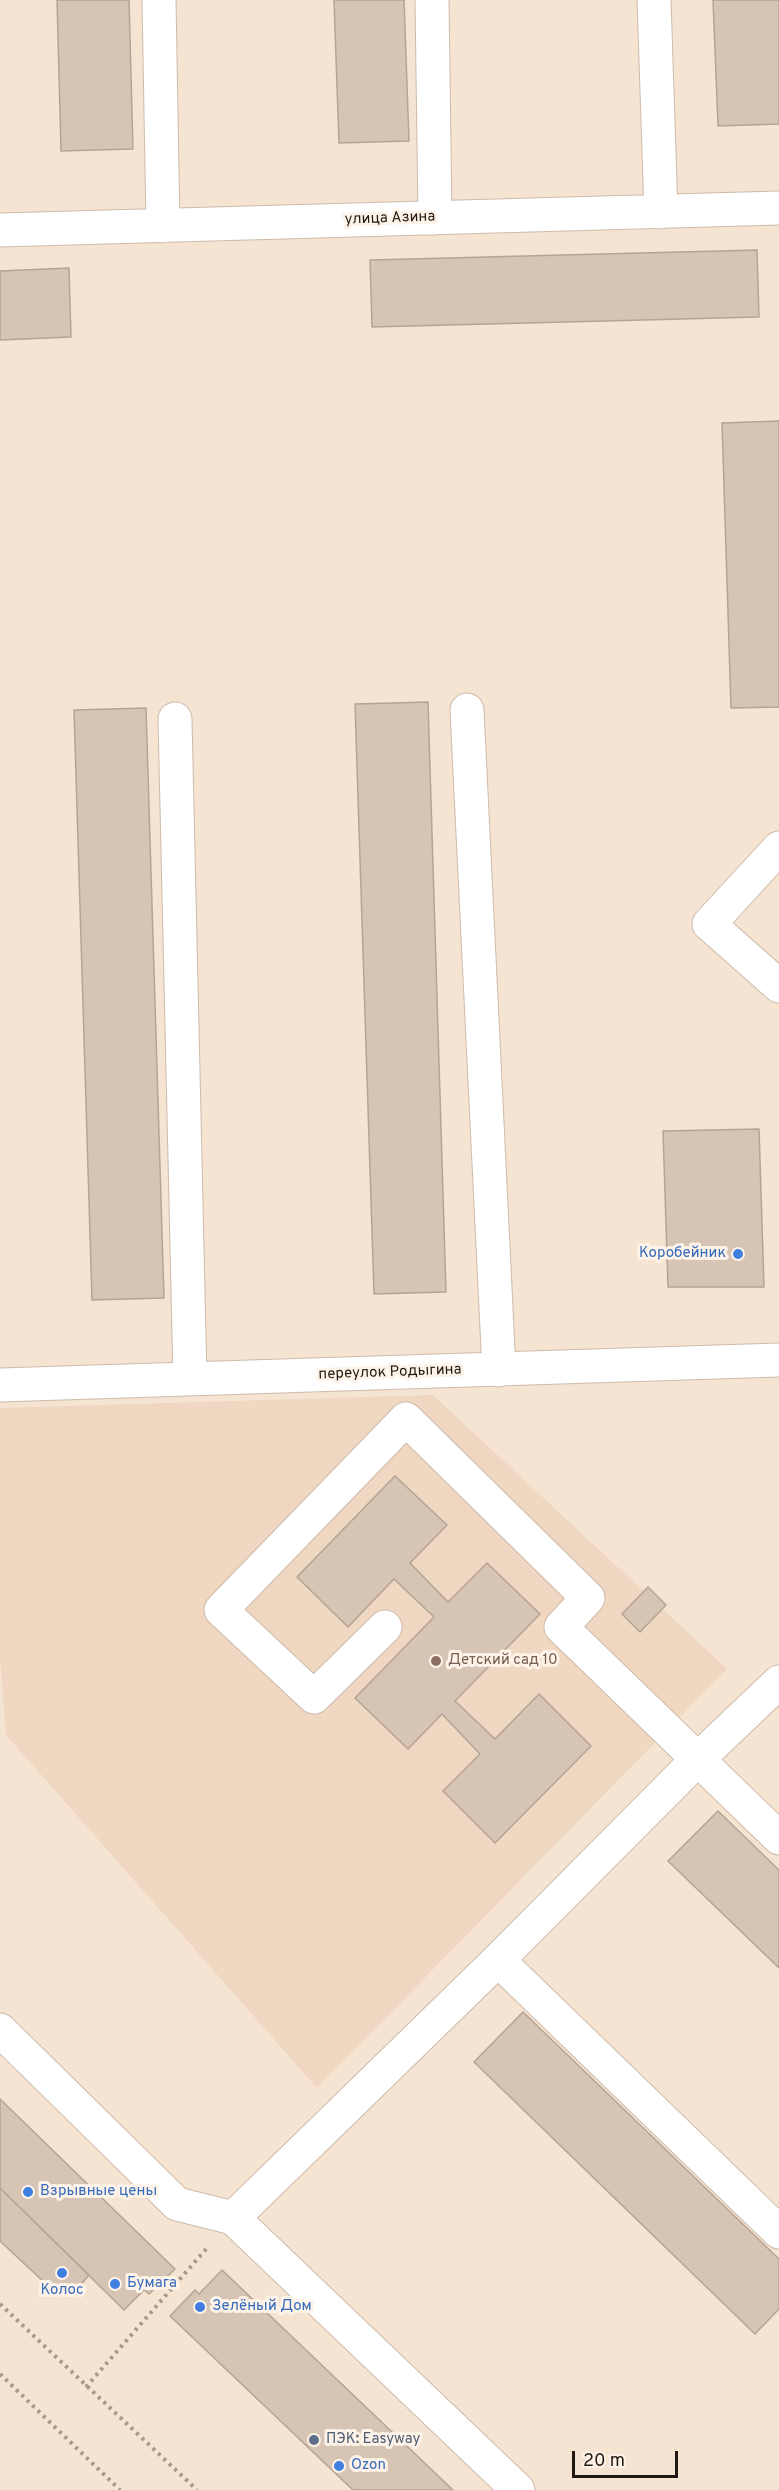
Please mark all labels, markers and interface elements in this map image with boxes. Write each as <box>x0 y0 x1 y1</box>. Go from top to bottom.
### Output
street label: улица Азина <box>344 208 436 230</box>
place label: Коробейник <box>639 1245 726 1263</box>
marker: Коробейник <box>731 1247 745 1261</box>
street label: переулок Родыгина <box>318 1362 462 1384</box>
place label: Детский сад 10 <box>448 1652 558 1670</box>
marker: Детский сад 10 <box>429 1654 443 1668</box>
place label: Взрывные цены <box>40 2183 157 2201</box>
marker: Взрывные цены <box>21 2185 35 2199</box>
marker: Колос <box>55 2266 69 2280</box>
place label: Бумага <box>127 2275 177 2293</box>
marker: Бумага <box>108 2277 122 2291</box>
place label: Колос <box>40 2282 84 2300</box>
place label: Зелёный Дом <box>212 2298 312 2316</box>
marker: Зелёный Дом <box>193 2300 207 2314</box>
place label: ПЭК: Easyway <box>326 2431 420 2449</box>
marker: ПЭК: Easyway <box>307 2433 321 2447</box>
scale bar <box>575 2439 682 2477</box>
text: 20 m <box>583 2450 625 2473</box>
place label: Ozon <box>351 2457 386 2475</box>
marker: Ozon <box>332 2459 346 2473</box>

